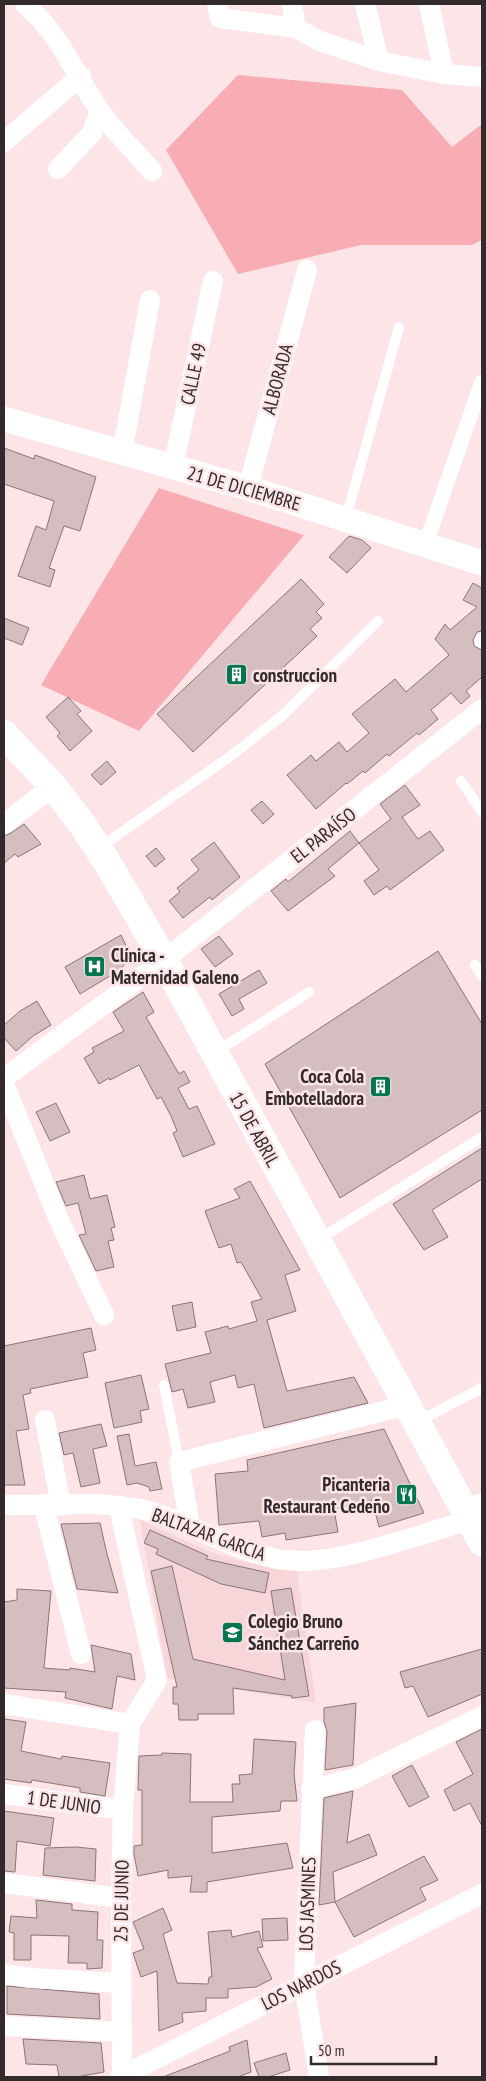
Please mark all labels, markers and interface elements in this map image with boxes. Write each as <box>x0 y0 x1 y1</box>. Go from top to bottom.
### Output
street label: CALLE 49 <box>175 341 211 407</box>
street label: ALBORADA <box>256 341 298 417</box>
street label: 21 DE DICIEMBRE <box>184 460 304 516</box>
building icon: construccion <box>225 663 249 687</box>
place label: construccion <box>253 663 337 687</box>
street label: EL PARAÍSO <box>285 802 361 868</box>
place label: Clínica - Maternidad Galeno <box>111 943 239 989</box>
hospital icon: Clínica - Maternidad Galeno <box>83 954 107 978</box>
place label: Coca Cola Embotelladora <box>265 1064 364 1110</box>
building icon: Coca Cola Embotelladora <box>368 1075 392 1099</box>
street label: 15 DE ABRIL <box>225 1087 285 1171</box>
place label: Picanteria Restaurant Cedeño <box>264 1472 390 1518</box>
restaurant icon: Picanteria Restaurant Cedeño <box>394 1483 418 1507</box>
street label: BALTAZAR GARCIA <box>149 1502 269 1566</box>
place label: Colegio Bruno Sánchez Carreño <box>248 1609 359 1655</box>
school or university icon: Colegio Bruno Sánchez Carreño <box>220 1620 244 1644</box>
street label: 1 DE JUNIO <box>26 1785 102 1819</box>
street label: LOS JASMINES <box>293 1857 321 1951</box>
street label: 25 DE JUNIO <box>108 1859 134 1943</box>
street label: LOS NARDOS <box>257 1955 345 2015</box>
scale bar <box>311 2034 436 2066</box>
text: 50 m <box>318 2041 344 2060</box>

